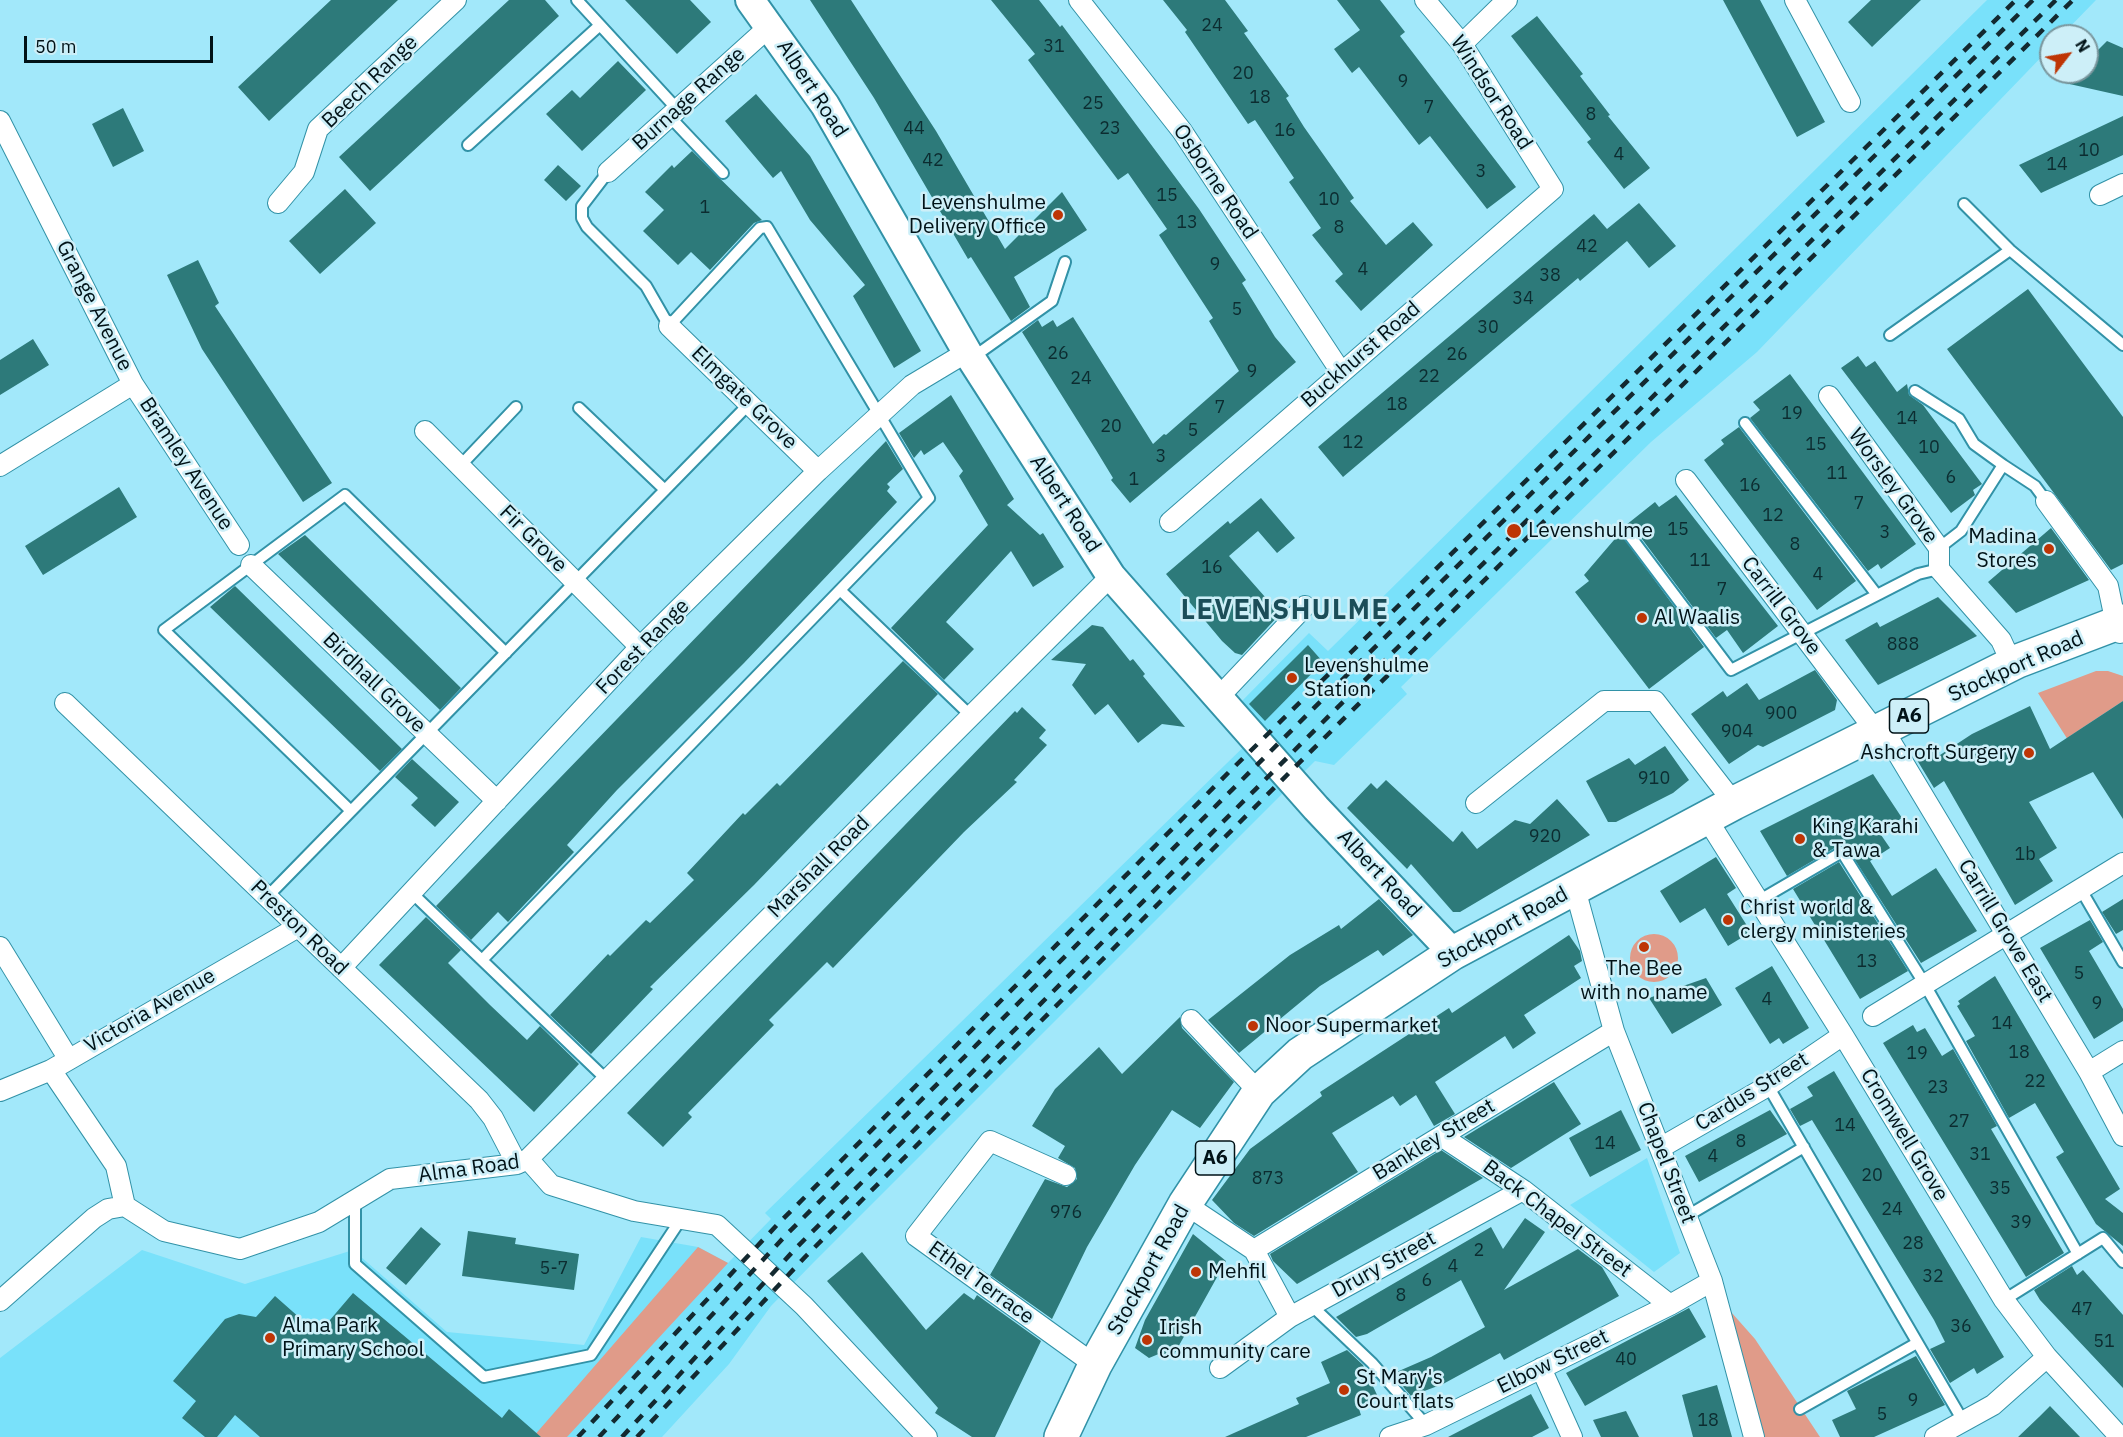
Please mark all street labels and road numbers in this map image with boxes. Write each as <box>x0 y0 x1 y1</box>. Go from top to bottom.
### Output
street label: Beech Range <box>317 30 423 134</box>
street label: Windsor Road <box>1445 31 1537 155</box>
street label: Albert Road <box>771 35 853 143</box>
street label: Burnage Range <box>628 42 750 156</box>
street label: Osborne Road <box>1167 120 1263 244</box>
street label: Grange Avenue <box>50 237 138 375</box>
street label: Buckhurst Road <box>1296 296 1426 414</box>
street label: Elmgate Grove <box>686 341 802 455</box>
street label: Bramley Avenue <box>134 393 238 535</box>
street label: Worsley Grove <box>1843 424 1943 548</box>
street label: Albert Road <box>1024 450 1106 558</box>
street label: Fir Grove <box>494 500 572 578</box>
street label: Carrill Grove <box>1736 552 1826 660</box>
street label: Forest Range <box>591 594 695 700</box>
street label: Stockport Road <box>1945 626 2087 708</box>
street label: Birdhall Grove <box>317 628 431 738</box>
road number: A6 <box>1890 699 1928 733</box>
street label: Marshall Road <box>763 811 875 923</box>
street label: Albert Road <box>1332 825 1426 923</box>
street label: Carrill Grove East <box>1952 855 2058 1007</box>
street label: Preston Road <box>245 875 353 981</box>
street label: Stockport Road <box>1433 882 1573 974</box>
street label: Victoria Avenue <box>80 963 220 1059</box>
street label: Cardus Street <box>1691 1047 1813 1137</box>
street label: Cromwell Grove <box>1855 1064 1953 1206</box>
street label: Bankley Street <box>1368 1094 1500 1186</box>
street label: Chapel Street <box>1631 1099 1701 1227</box>
road number: A6 <box>1196 1141 1234 1175</box>
street label: Alma Road <box>417 1149 521 1189</box>
street label: Back Chapel Street <box>1478 1155 1636 1283</box>
street label: Stockport Road <box>1103 1200 1195 1340</box>
street label: Drury Street <box>1328 1226 1440 1304</box>
street label: Ethel Terrace <box>923 1236 1039 1330</box>
street label: Elbow Street <box>1493 1324 1613 1400</box>

